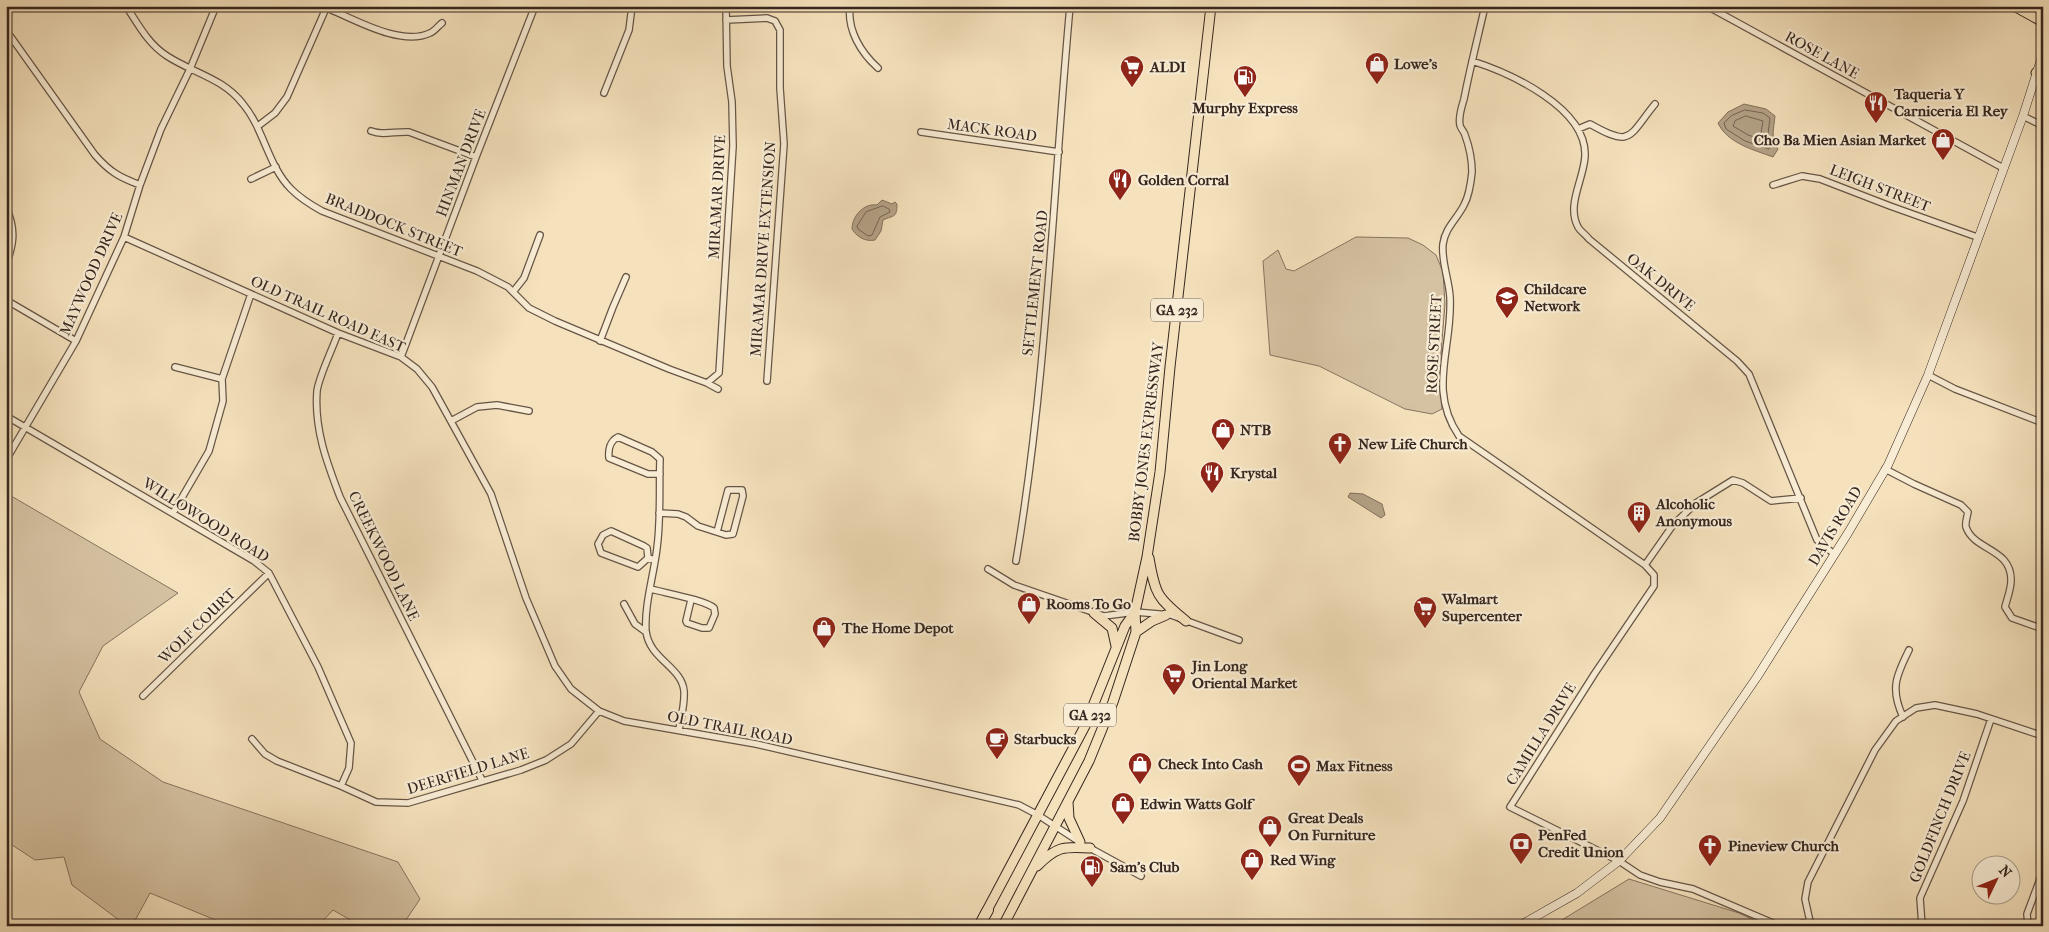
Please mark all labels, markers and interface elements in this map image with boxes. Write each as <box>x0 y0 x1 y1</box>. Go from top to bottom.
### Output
street label: ROSE LANE <box>1782 27 1862 83</box>
shop icon: Lowe's <box>1364 51 1390 85</box>
supermarket icon: ALDI <box>1119 54 1145 88</box>
place label: Lowe's <box>1394 55 1438 73</box>
place label: ALDI <box>1149 58 1186 76</box>
fuel station icon: Murphy Express <box>1232 64 1258 98</box>
place label: Taqueria Y Carniceria El Rey <box>1893 85 2009 120</box>
restaurant icon: Taqueria Y Carniceria El Rey <box>1863 90 1889 124</box>
place label: Murphy Express <box>1191 99 1298 117</box>
street label: HINMAN DRIVE <box>432 107 490 219</box>
street label: MACK ROAD <box>946 115 1038 145</box>
shop icon: Cho Ba Mien Asian Market <box>1930 127 1956 161</box>
place label: Cho Ba Mien Asian Market <box>1754 131 1927 149</box>
street label: MIRAMAR DRIVE <box>705 134 729 260</box>
street label: MIRAMAR DRIVE EXTENSION <box>746 140 780 357</box>
street label: LEIGH STREET <box>1827 160 1934 216</box>
restaurant icon: Golden Corral <box>1107 167 1133 201</box>
place label: Golden Corral <box>1138 171 1230 189</box>
street label: BRADDOCK STREET <box>323 189 466 261</box>
street label: SETTLEMENT ROAD <box>1018 209 1052 357</box>
street label: MAYWOOD DRIVE <box>56 210 126 338</box>
street label: OAK DRIVE <box>1623 249 1699 315</box>
street label: OLD TRAIL ROAD EAST <box>248 272 409 357</box>
place label: Childcare Network <box>1524 280 1587 315</box>
school or university icon: Childcare Network <box>1494 285 1520 319</box>
street label: ROSE STREET <box>1422 293 1446 394</box>
road number: GA 232 <box>1151 298 1203 322</box>
street label: BOBBY JONES EXPRESSWAY <box>1125 340 1167 543</box>
shop icon: NTB <box>1210 417 1236 451</box>
place label: NTB <box>1240 421 1271 439</box>
church icon: New Life Church <box>1327 431 1353 465</box>
place label: New Life Church <box>1358 435 1468 453</box>
restaurant icon: Krystal <box>1199 460 1225 494</box>
place label: Krystal <box>1230 464 1278 482</box>
street label: WILLOWOOD ROAD <box>139 473 273 566</box>
street label: DAVIS ROAD <box>1804 483 1866 569</box>
street label: CREEKWOOD LANE <box>345 488 423 624</box>
place label: Alcoholic Anonymous <box>1655 495 1732 530</box>
building icon: Alcoholic Anonymous <box>1626 500 1652 534</box>
street label: WOLF COURT <box>154 584 240 668</box>
place label: Walmart Supercenter <box>1441 590 1522 625</box>
shop icon: Rooms To Go <box>1016 591 1042 625</box>
place label: Rooms To Go <box>1046 595 1131 613</box>
supermarket icon: Walmart Supercenter <box>1412 595 1438 629</box>
shop icon: The Home Depot <box>811 615 837 649</box>
place label: The Home Depot <box>841 619 954 637</box>
place label: Jin Long Oriental Market <box>1190 657 1298 692</box>
supermarket icon: Jin Long Oriental Market <box>1161 662 1187 696</box>
street label: CAMILLA DRIVE <box>1502 679 1580 789</box>
road number: GA 232 <box>1064 704 1116 726</box>
street label: OLD TRAIL ROAD <box>666 707 794 749</box>
cafe icon: Starbucks <box>984 726 1010 760</box>
place label: Starbucks <box>1014 730 1077 748</box>
street label: DEERFIELD LANE <box>405 744 531 798</box>
street label: GOLDFINCH DRIVE <box>1905 749 1975 885</box>
shop icon: Check Into Cash <box>1127 751 1153 785</box>
sports icon: Max Fitness <box>1286 753 1312 787</box>
place label: Check Into Cash <box>1158 755 1264 773</box>
place label: Max Fitness <box>1315 757 1393 775</box>
shop icon: Edwin Watts Golf <box>1110 791 1136 825</box>
place label: Edwin Watts Golf <box>1140 795 1256 813</box>
place label: Great Deals On Furniture <box>1288 809 1376 844</box>
shop icon: Great Deals On Furniture <box>1257 814 1283 848</box>
place label: PenFed Credit Union <box>1538 826 1624 861</box>
bank icon: PenFed Credit Union <box>1508 831 1534 865</box>
church icon: Pineview Church <box>1697 833 1723 867</box>
place label: Pineview Church <box>1728 837 1840 855</box>
shop icon: Red Wing <box>1239 847 1265 881</box>
place label: Red Wing <box>1270 851 1336 869</box>
fuel station icon: Sam's Club <box>1079 854 1105 888</box>
north arrow <box>1972 854 2022 904</box>
place label: Sam's Club <box>1110 858 1180 876</box>
text: N <box>1995 862 2015 881</box>

